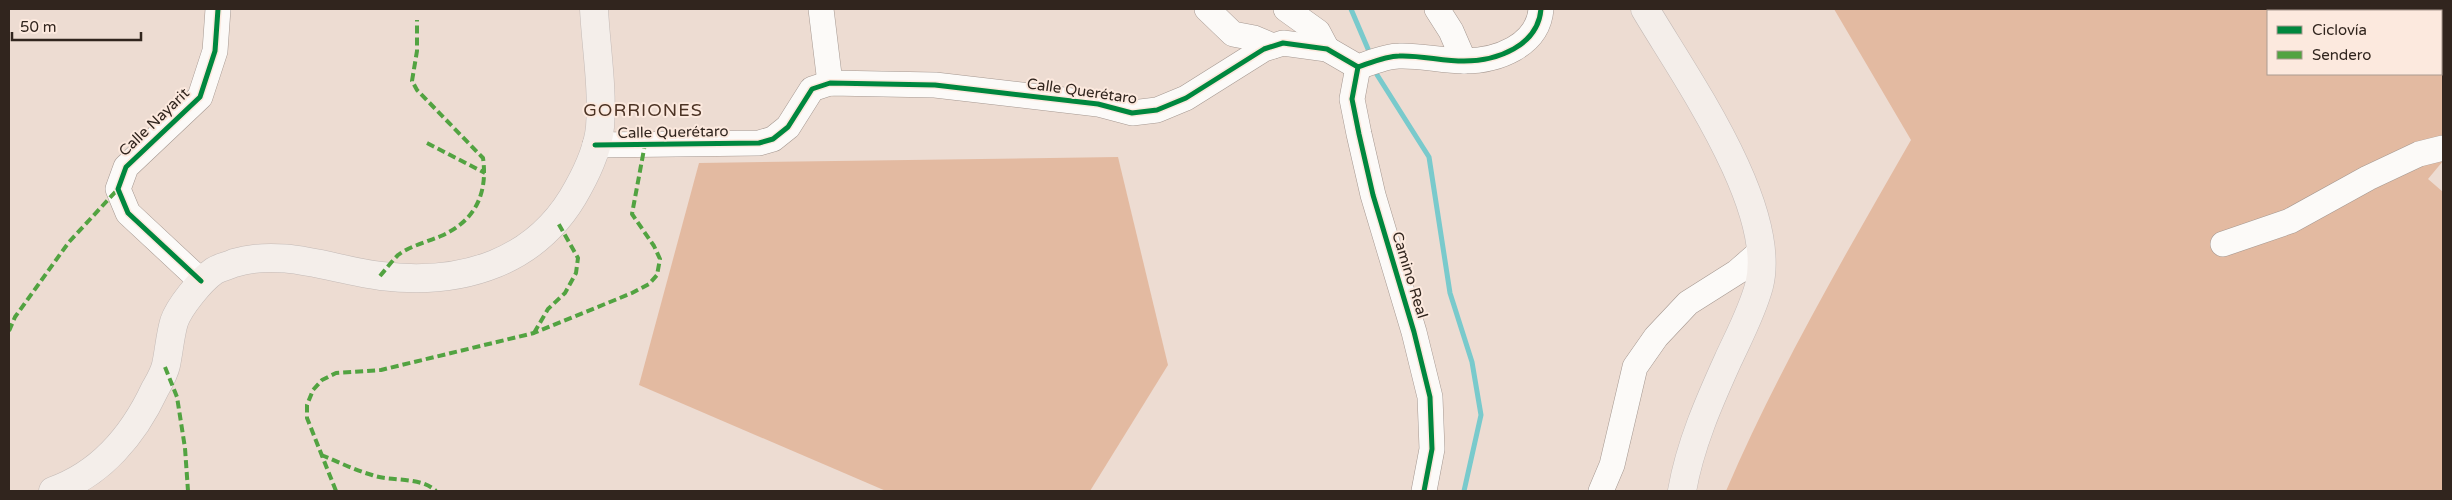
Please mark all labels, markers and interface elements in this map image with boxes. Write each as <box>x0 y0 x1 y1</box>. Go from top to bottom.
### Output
scale bar <box>12 10 141 42</box>
legend <box>2267 10 2442 75</box>
text: 50 m <box>20 18 57 36</box>
text: Ciclovía <box>2312 21 2367 39</box>
text: Sendero <box>2312 46 2371 64</box>
street label: Calle Querétaro <box>1026 74 1138 108</box>
street label: Calle Nayarit <box>115 84 193 160</box>
district label: GORRIONES <box>583 99 703 121</box>
street label: Calle Querétaro <box>617 122 729 142</box>
street label: Camino Real <box>1388 229 1432 321</box>

